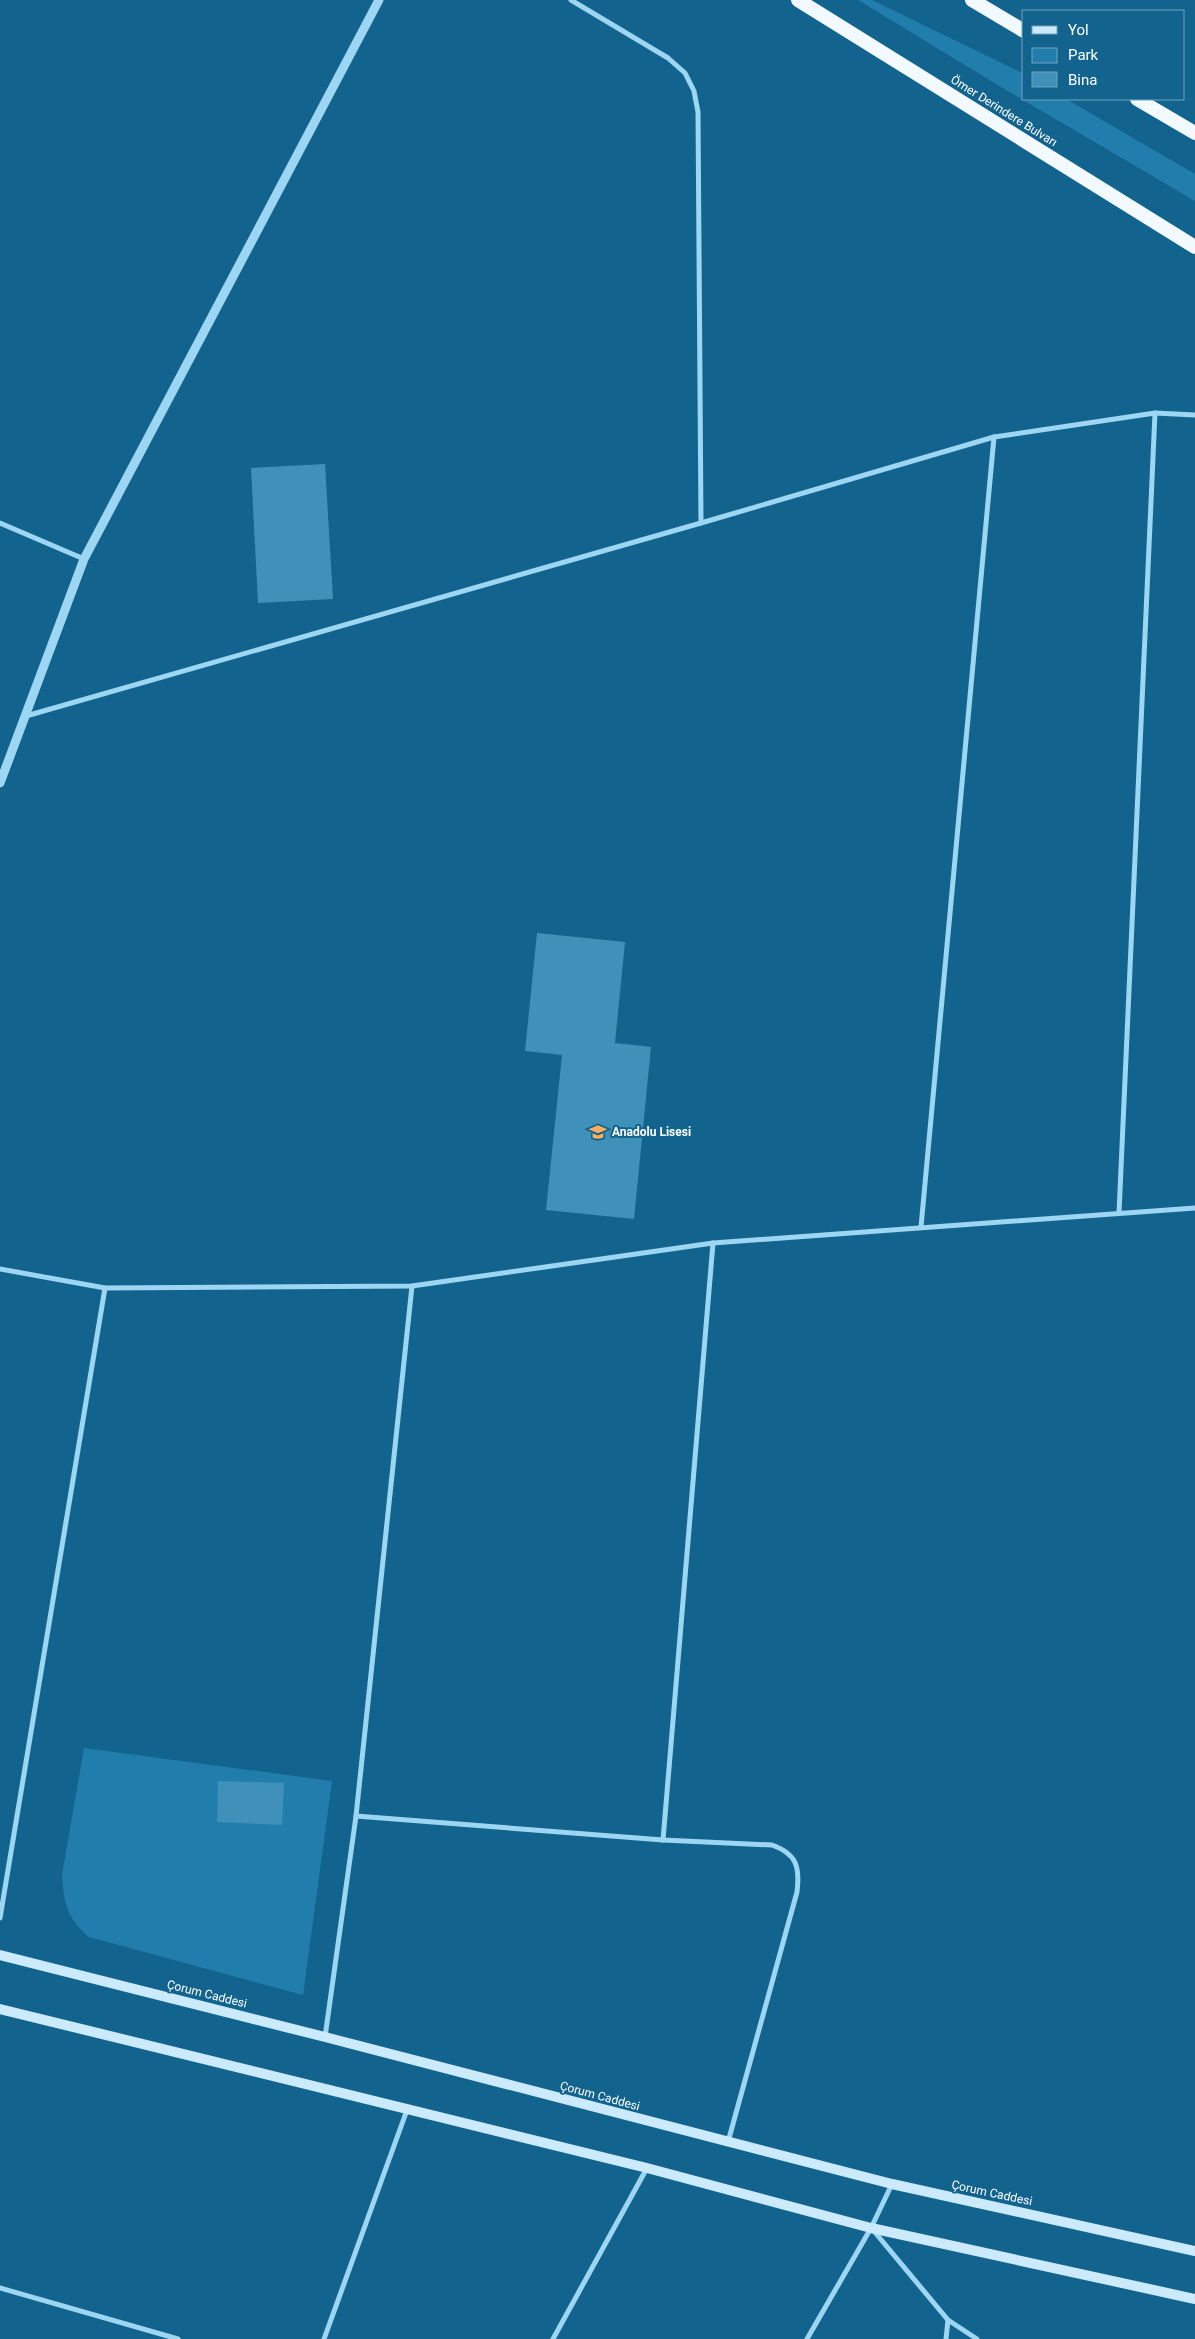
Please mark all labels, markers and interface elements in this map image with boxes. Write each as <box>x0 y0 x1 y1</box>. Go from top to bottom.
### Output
legend <box>1022 10 1185 100</box>
text: Yol <box>1068 21 1089 39</box>
text: Park <box>1068 46 1099 64</box>
text: Bina <box>1068 71 1097 89</box>
street label: Ömer Derindere Bulvarı <box>948 72 1060 149</box>
school or university icon: Anadolu Lisesi <box>588 1122 608 1142</box>
place label: Anadolu Lisesi <box>612 1125 691 1139</box>
street label: Çorum Caddesi <box>165 1977 249 2011</box>
street label: Çorum Caddesi <box>558 2079 642 2113</box>
street label: Çorum Caddesi <box>950 2178 1034 2208</box>

